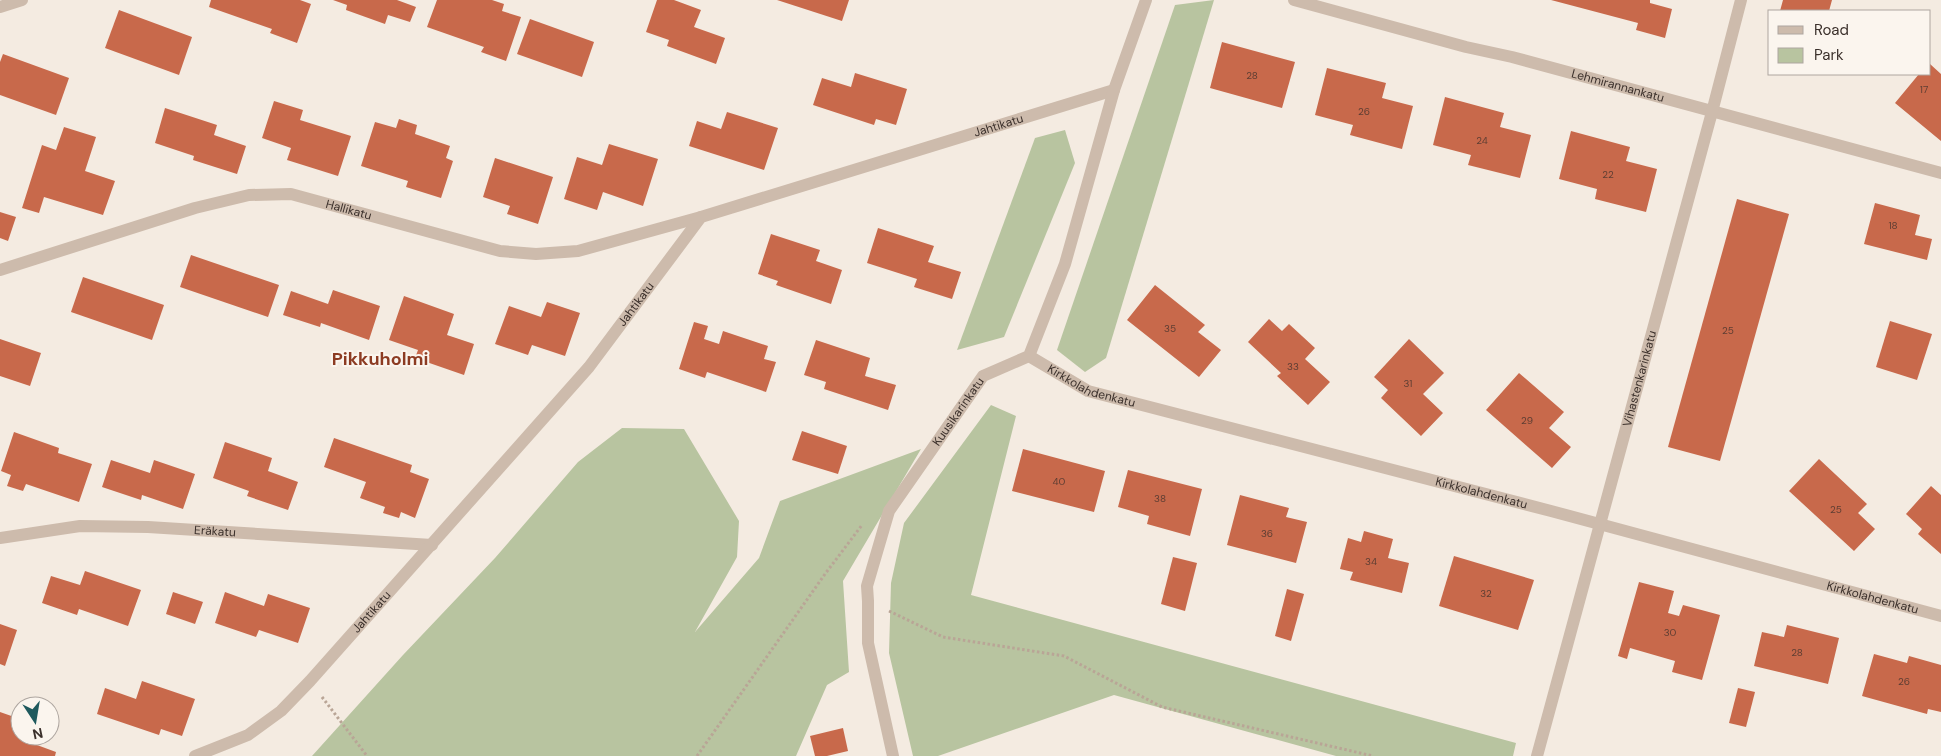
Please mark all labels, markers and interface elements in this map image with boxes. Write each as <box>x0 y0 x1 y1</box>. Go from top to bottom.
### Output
legend <box>1768 10 1931 75</box>
text: Road <box>1814 20 1849 40</box>
text: Park <box>1814 45 1844 65</box>
street label: Lehmirannankatu <box>1570 65 1666 106</box>
house number: 28 <box>1246 69 1258 82</box>
house number: 17 <box>1920 83 1928 96</box>
house number: 26 <box>1358 105 1370 118</box>
street label: Jahtikatu <box>972 110 1025 141</box>
house number: 24 <box>1476 134 1488 147</box>
house number: 22 <box>1602 168 1614 181</box>
street label: Hallikatu <box>324 196 374 224</box>
house number: 18 <box>1888 219 1898 232</box>
street label: Jahtikatu <box>614 279 658 329</box>
house number: 35 <box>1164 322 1176 335</box>
house number: 25 <box>1722 324 1734 337</box>
street label: Vihastenkarinkatu <box>1619 329 1660 429</box>
district label: Pikkuholmi <box>332 347 428 371</box>
house number: 33 <box>1287 360 1299 373</box>
street label: Kirkkolahdenkatu <box>1044 361 1137 411</box>
street label: Kuusikarinkatu <box>929 374 988 449</box>
house number: 31 <box>1404 377 1412 390</box>
house number: 29 <box>1521 414 1533 427</box>
street label: Kirkkolahdenkatu <box>1434 473 1529 513</box>
house number: 40 <box>1053 475 1066 488</box>
house number: 38 <box>1154 492 1166 505</box>
house number: 25 <box>1830 503 1842 516</box>
street label: Eräkatu <box>194 522 236 541</box>
house number: 36 <box>1261 527 1273 540</box>
house number: 34 <box>1365 555 1377 568</box>
street label: Kirkkolahdenkatu <box>1825 578 1920 618</box>
street label: Jahtikatu <box>348 587 394 636</box>
house number: 32 <box>1480 587 1492 600</box>
house number: 30 <box>1664 626 1677 639</box>
house number: 28 <box>1791 646 1803 659</box>
house number: 26 <box>1898 675 1910 688</box>
north arrow <box>10 696 60 746</box>
text: N <box>31 724 45 744</box>

